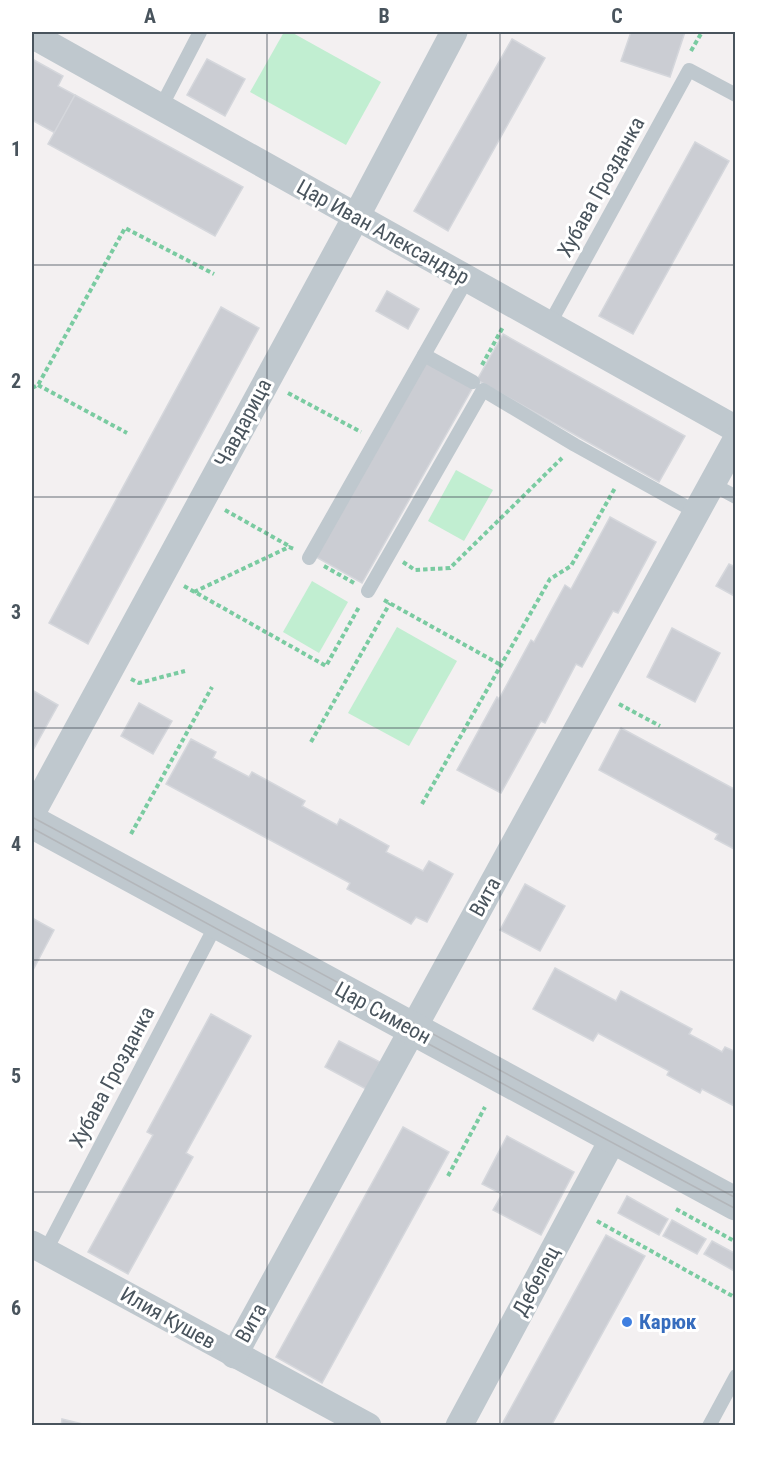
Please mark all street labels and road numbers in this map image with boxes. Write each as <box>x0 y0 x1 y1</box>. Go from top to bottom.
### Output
street label: Хубава Грозданка <box>553 113 649 261</box>
street label: Цар Иван Александър <box>292 175 474 289</box>
street label: Чавдарица <box>210 375 276 471</box>
street label: Вита <box>465 873 505 921</box>
street label: Цар Симеон <box>331 977 435 1049</box>
street label: Хубава Грозданка <box>65 1002 159 1152</box>
street label: Дебелец <box>508 1242 564 1320</box>
street label: Илия Кушев <box>116 1282 220 1354</box>
street label: Вита <box>231 1299 271 1347</box>

